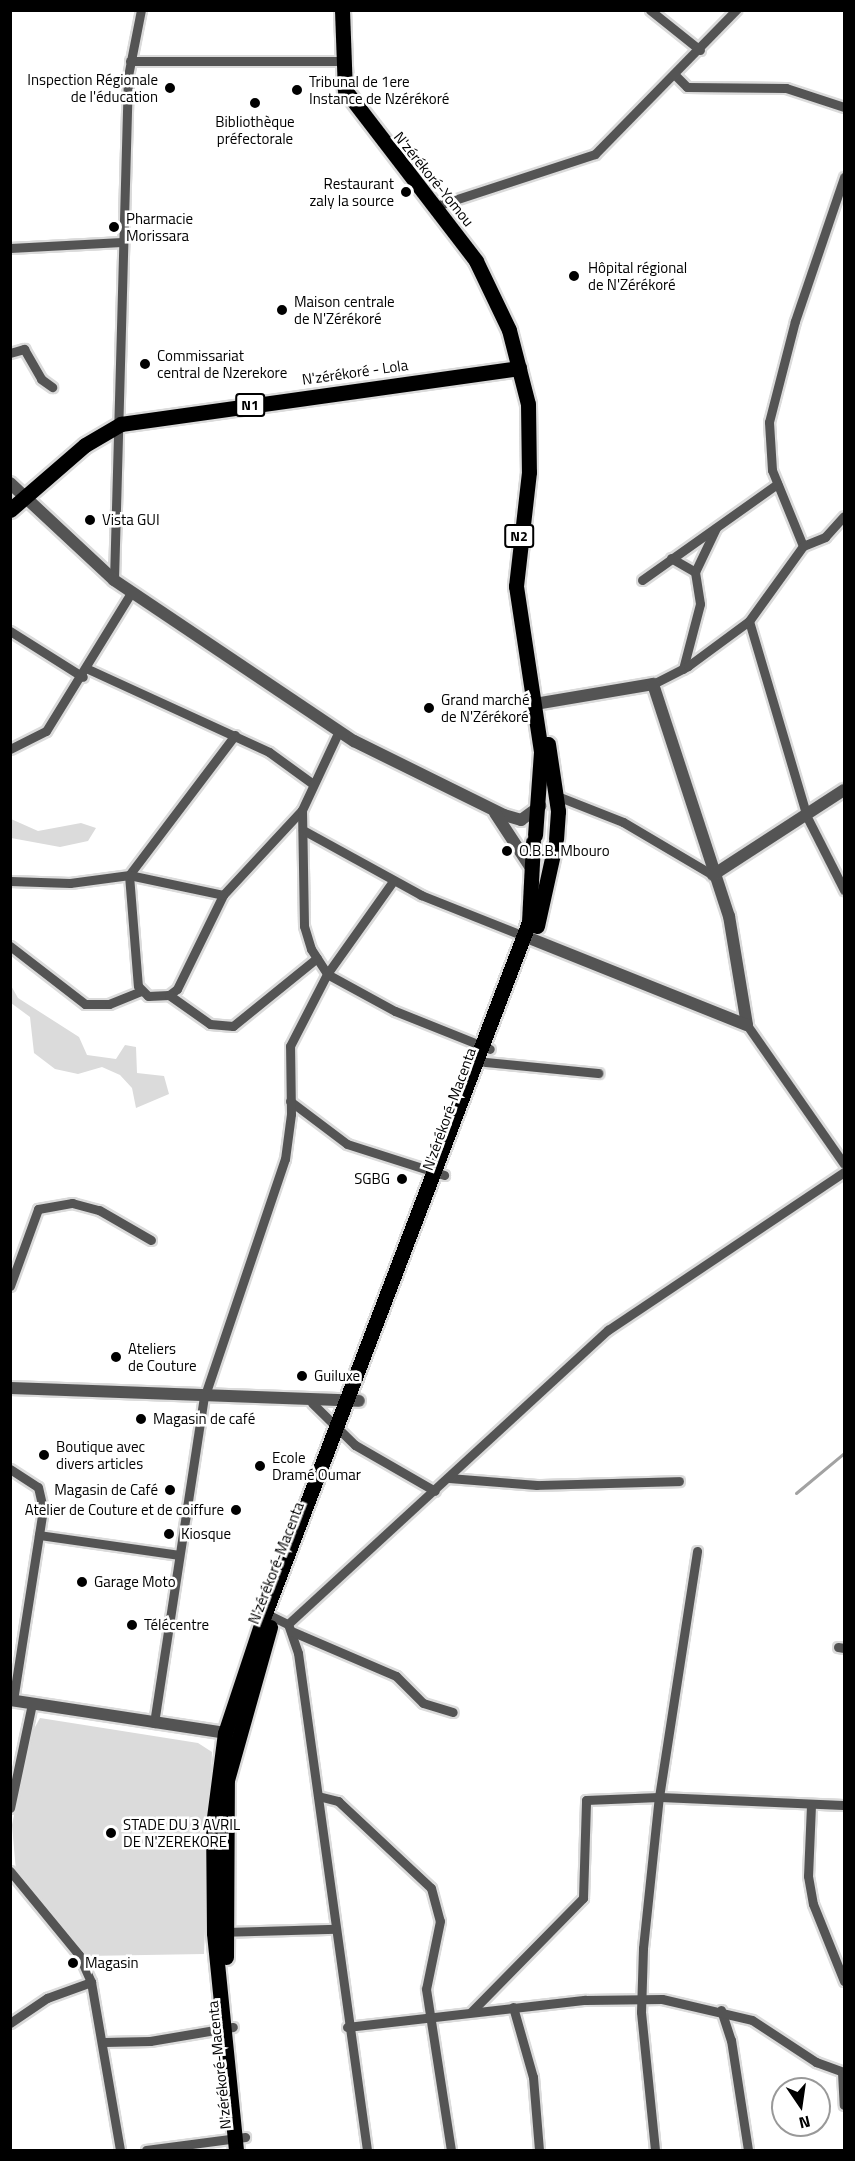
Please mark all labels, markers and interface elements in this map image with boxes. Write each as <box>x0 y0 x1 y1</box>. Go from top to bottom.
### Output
place label: Inspection Régionale de l'éducation <box>27 70 158 105</box>
place label: Tribunal de 1ere Instance de Nzérékoré <box>309 72 449 107</box>
marker: Inspection Régionale de l'éducation <box>163 81 177 95</box>
marker: Tribunal de 1ere Instance de Nzérékoré <box>290 83 304 97</box>
marker: Bibliothèque préfectorale <box>248 96 262 110</box>
place label: Bibliothèque préfectorale <box>215 112 295 147</box>
street label: N'zérékoré-Yomou <box>390 128 478 230</box>
place label: Restaurant zaly la source <box>309 174 394 209</box>
marker: Restaurant zaly la source <box>399 185 413 199</box>
place label: Pharmacie Morissara <box>126 209 193 244</box>
marker: Pharmacie Morissara <box>107 220 121 234</box>
place label: Hôpital régional de N'Zérékoré <box>588 258 687 293</box>
marker: Hôpital régional de N'Zérékoré <box>565 267 583 285</box>
place label: Maison centrale de N'Zérékoré <box>294 292 395 327</box>
marker: Maison centrale de N'Zérékoré <box>275 303 289 317</box>
place label: Commissariat central de Nzerekore <box>157 346 287 381</box>
street label: N'zérékoré - Lola <box>301 356 409 388</box>
marker: Commissariat central de Nzerekore <box>138 357 152 371</box>
road number: N1 <box>235 394 265 416</box>
place label: Vista GUI <box>102 511 160 529</box>
marker: Vista GUI <box>83 513 97 527</box>
road number: N2 <box>504 525 534 547</box>
place label: Grand marché de N'Zérékoré <box>441 690 529 725</box>
marker: Grand marché de N'Zérékoré <box>422 701 436 715</box>
place label: O.B.B. Mbouro <box>519 842 610 860</box>
marker: O.B.B. Mbouro <box>500 844 514 858</box>
street label: N'zérékoré-Macenta <box>418 1045 480 1173</box>
place label: SGBG <box>354 1170 390 1188</box>
marker: SGBG <box>395 1172 409 1186</box>
place label: Ateliers de Couture <box>128 1339 197 1374</box>
marker: Ateliers de Couture <box>109 1350 123 1364</box>
place label: Guiluxe <box>314 1367 360 1385</box>
marker: Guiluxe <box>295 1369 309 1383</box>
place label: Magasin de café <box>153 1410 255 1428</box>
marker: Magasin de café <box>134 1412 148 1426</box>
place label: Boutique avec divers articles <box>56 1437 145 1472</box>
marker: Boutique avec divers articles <box>37 1448 51 1462</box>
place label: Ecole Dramé Oumar <box>272 1448 361 1483</box>
marker: Ecole Dramé Oumar <box>253 1459 267 1473</box>
place label: Magasin de Café <box>54 1481 158 1499</box>
marker: Magasin de Café <box>163 1483 177 1497</box>
street label: N'zérékoré-Macenta <box>244 1499 308 1627</box>
place label: Atelier de Couture et de coiffure <box>25 1501 224 1519</box>
marker: Atelier de Couture et de coiffure <box>229 1503 243 1517</box>
place label: Kiosque <box>181 1525 231 1543</box>
marker: Kiosque <box>162 1527 176 1541</box>
place label: Garage Moto <box>94 1573 176 1591</box>
marker: Garage Moto <box>75 1575 89 1589</box>
place label: Télécentre <box>144 1616 209 1634</box>
marker: Télécentre <box>125 1618 139 1632</box>
place label: STADE DU 3 AVRIL DE N'ZEREKORE <box>123 1815 240 1850</box>
marker: STADE DU 3 AVRIL DE N'ZEREKORE <box>104 1826 118 1840</box>
place label: Magasin <box>85 1954 139 1972</box>
marker: Magasin <box>66 1956 80 1970</box>
street label: N'zérékoré-Macenta <box>203 2000 235 2130</box>
north arrow <box>771 2077 831 2137</box>
text: N <box>796 2110 813 2136</box>

